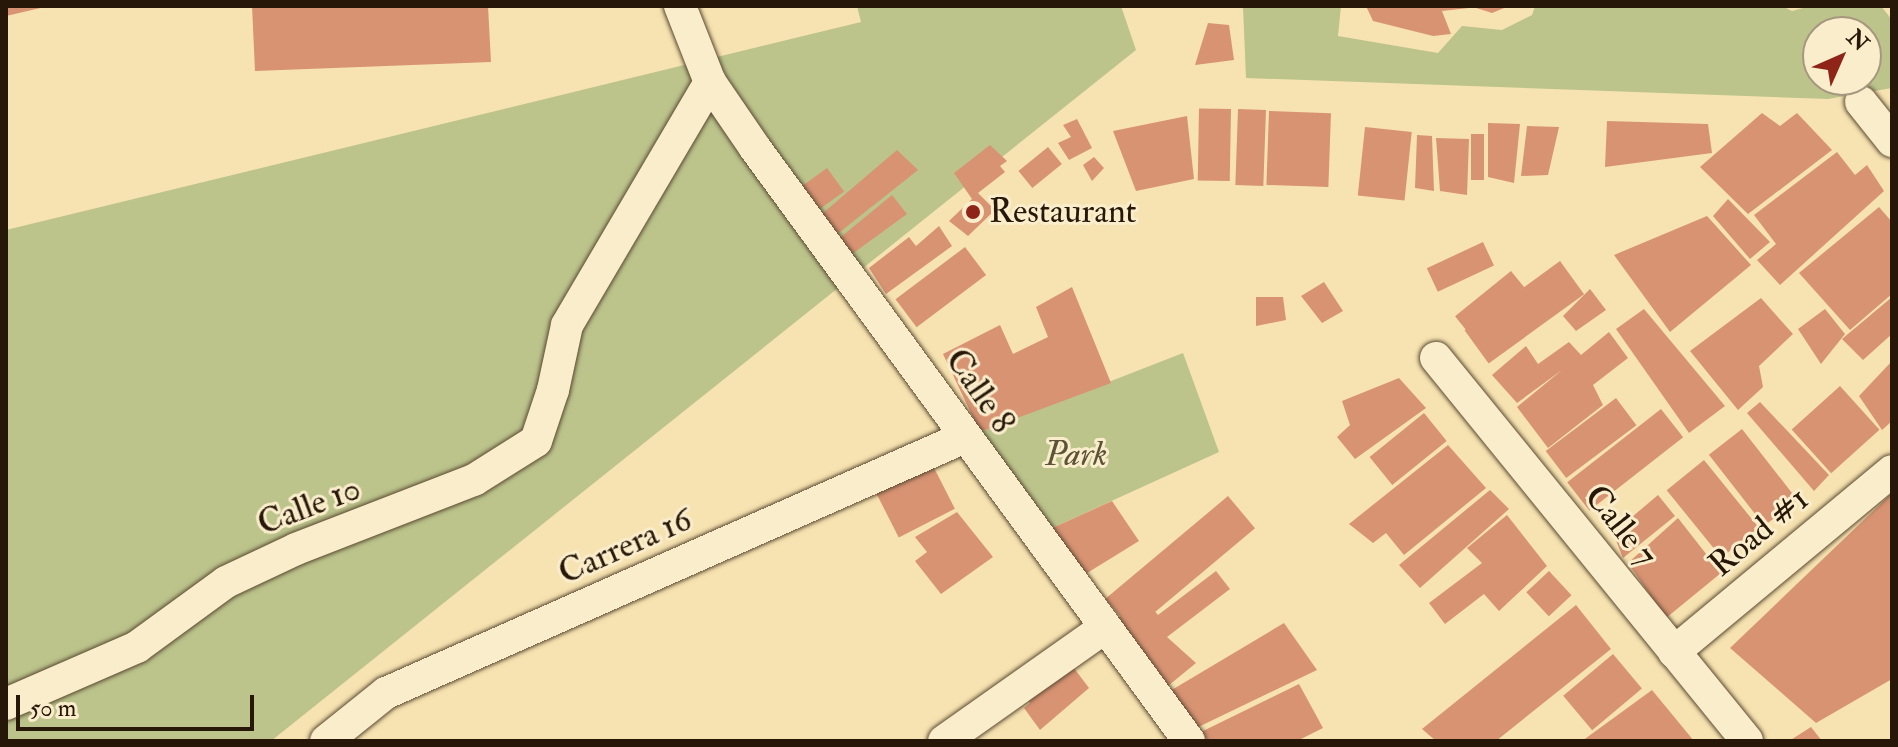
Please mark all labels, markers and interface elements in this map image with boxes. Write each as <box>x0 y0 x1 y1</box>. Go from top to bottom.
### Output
north arrow <box>1802 16 1882 96</box>
text: N <box>1841 24 1874 57</box>
place label: Restaurant <box>989 192 1137 232</box>
marker: Restaurant <box>964 203 982 221</box>
street label: Calle 8 <box>937 341 1023 441</box>
park label: Park <box>1045 435 1107 475</box>
street label: Calle 10 <box>252 468 366 544</box>
street label: Calle 7 <box>1576 477 1666 575</box>
street label: Road #1 <box>1701 479 1817 585</box>
street label: Carrera 16 <box>552 499 698 593</box>
scale bar <box>20 679 258 729</box>
text: 50 m <box>30 693 76 724</box>

